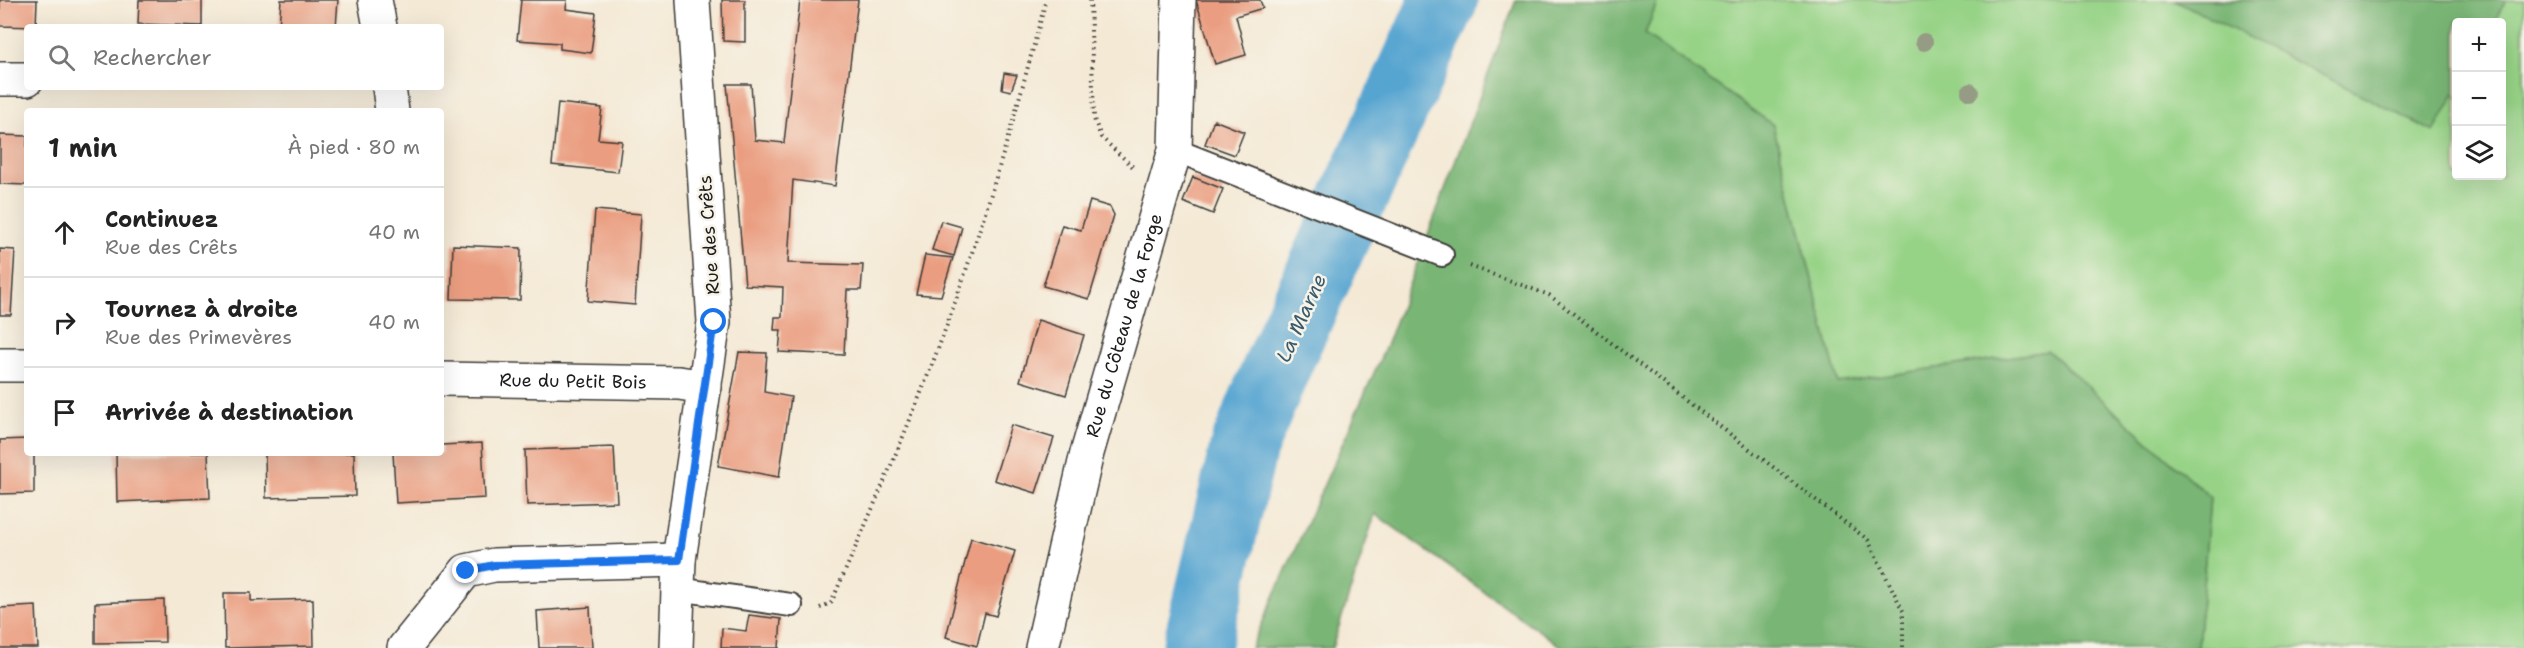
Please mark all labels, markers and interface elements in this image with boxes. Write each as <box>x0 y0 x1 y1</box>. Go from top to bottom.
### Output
map controls <box>2452 18 2506 180</box>
button: + <box>2452 18 2506 72</box>
search box <box>24 24 444 90</box>
icon: search <box>45 41 78 74</box>
text: Rechercher <box>93 43 212 72</box>
button: − <box>2452 72 2506 126</box>
button: layers <box>2452 126 2506 180</box>
text: 1 min <box>48 130 117 165</box>
text: À pied · 80 m <box>288 134 420 160</box>
street label: Rue des Crêts <box>693 175 725 295</box>
text: Continuez <box>105 205 218 234</box>
street label: Rue du Côteau de la Forge <box>1080 211 1168 440</box>
icon: ahead <box>48 216 81 249</box>
text: 40 m <box>368 219 420 245</box>
text: Rue des Crêts <box>105 234 238 260</box>
water label: La Marne <box>1270 270 1332 366</box>
text: Tournez à droite <box>105 295 298 324</box>
icon: right <box>48 306 81 339</box>
route start <box>700 308 726 334</box>
text: 40 m <box>368 309 420 335</box>
text: Rue des Primevères <box>105 324 292 350</box>
street label: Rue du Petit Bois <box>499 368 647 394</box>
icon: arrive <box>48 396 81 429</box>
text: Arrivée à destination <box>105 398 353 427</box>
route end <box>452 557 478 583</box>

